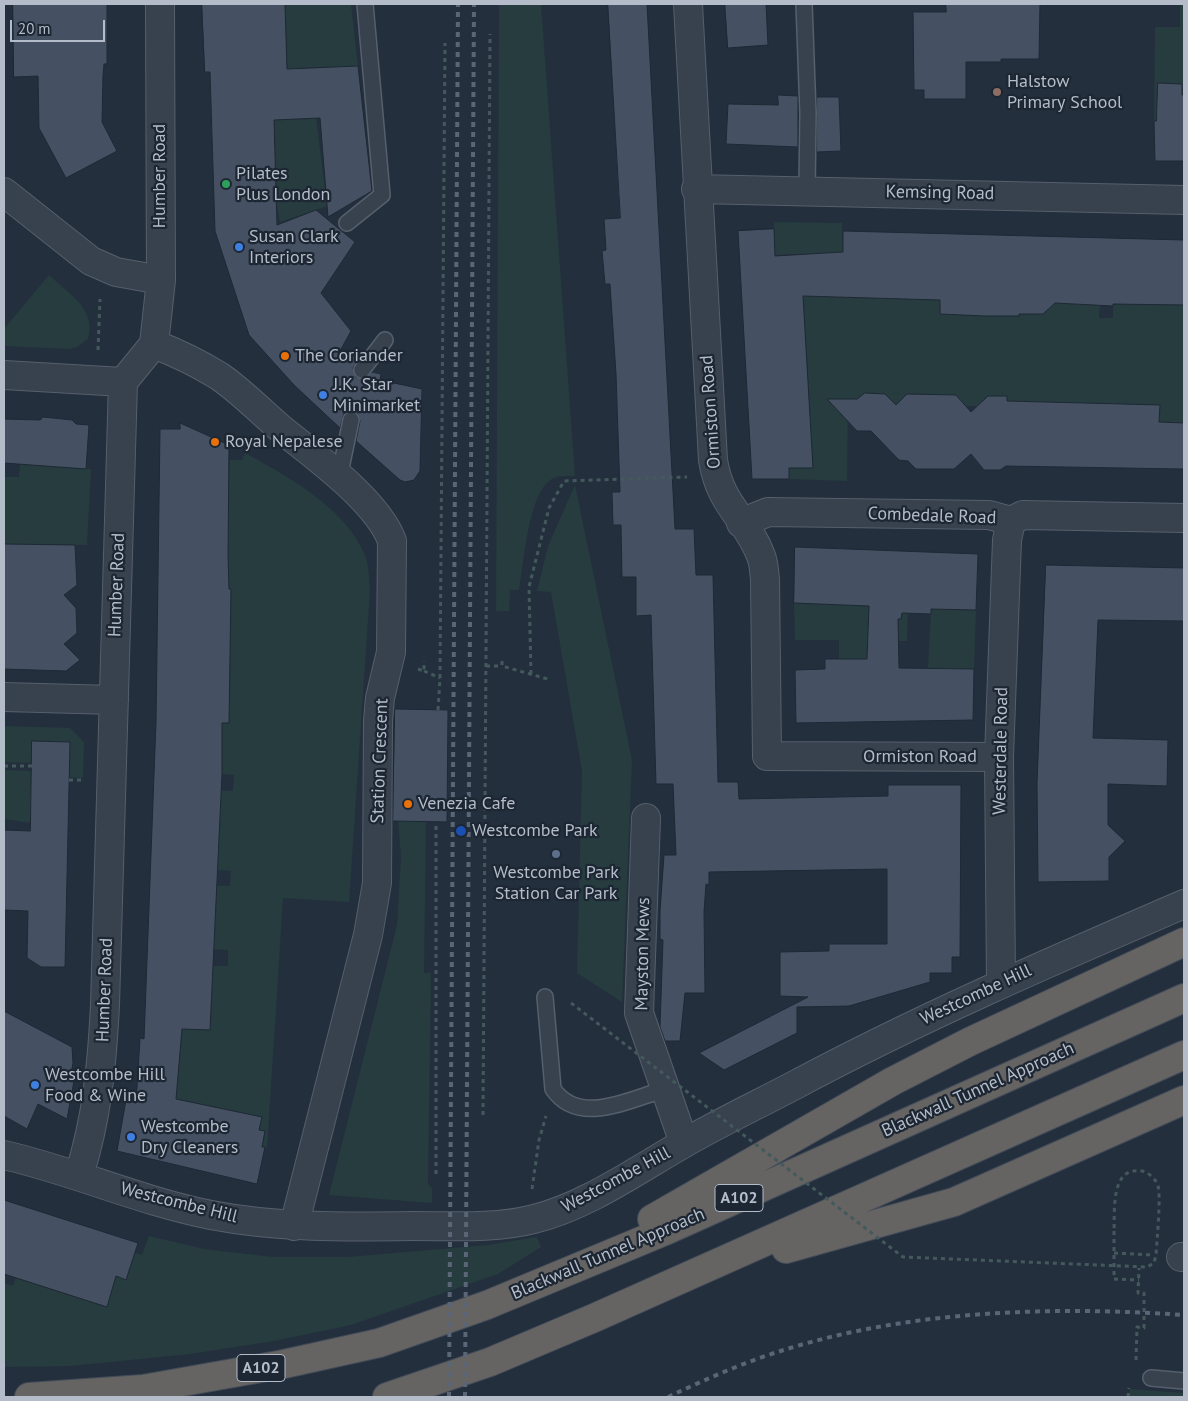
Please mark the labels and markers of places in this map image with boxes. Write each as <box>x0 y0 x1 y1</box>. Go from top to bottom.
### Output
place label: Halstow Primary School <box>1007 71 1122 114</box>
marker: Halstow Primary School <box>991 86 1003 98</box>
place label: Pilates Plus London <box>236 163 330 205</box>
marker: Pilates Plus London <box>220 178 232 190</box>
place label: Susan Clark Interiors <box>249 226 339 268</box>
marker: Susan Clark Interiors <box>233 241 245 253</box>
place label: The Coriander <box>295 345 403 367</box>
marker: The Coriander <box>279 350 291 362</box>
place label: J.K. Star Minimarket <box>333 374 420 416</box>
marker: J.K. Star Minimarket <box>317 389 329 401</box>
place label: Royal Nepalese <box>225 431 343 453</box>
marker: Royal Nepalese <box>209 436 221 448</box>
place label: Venezia Cafe <box>418 793 515 815</box>
marker: Venezia Cafe <box>402 798 414 810</box>
place label: Westcombe Park <box>472 820 598 842</box>
marker: Westcombe Park <box>454 824 468 838</box>
marker: Westcombe Park Station Car Park <box>550 848 562 860</box>
place label: Westcombe Park Station Car Park <box>493 862 619 904</box>
place label: Westcombe Hill Food & Wine <box>45 1064 165 1106</box>
marker: Westcombe Hill Food & Wine <box>29 1079 41 1091</box>
place label: Westcombe Dry Cleaners <box>141 1116 238 1158</box>
marker: Westcombe Dry Cleaners <box>125 1131 137 1143</box>

